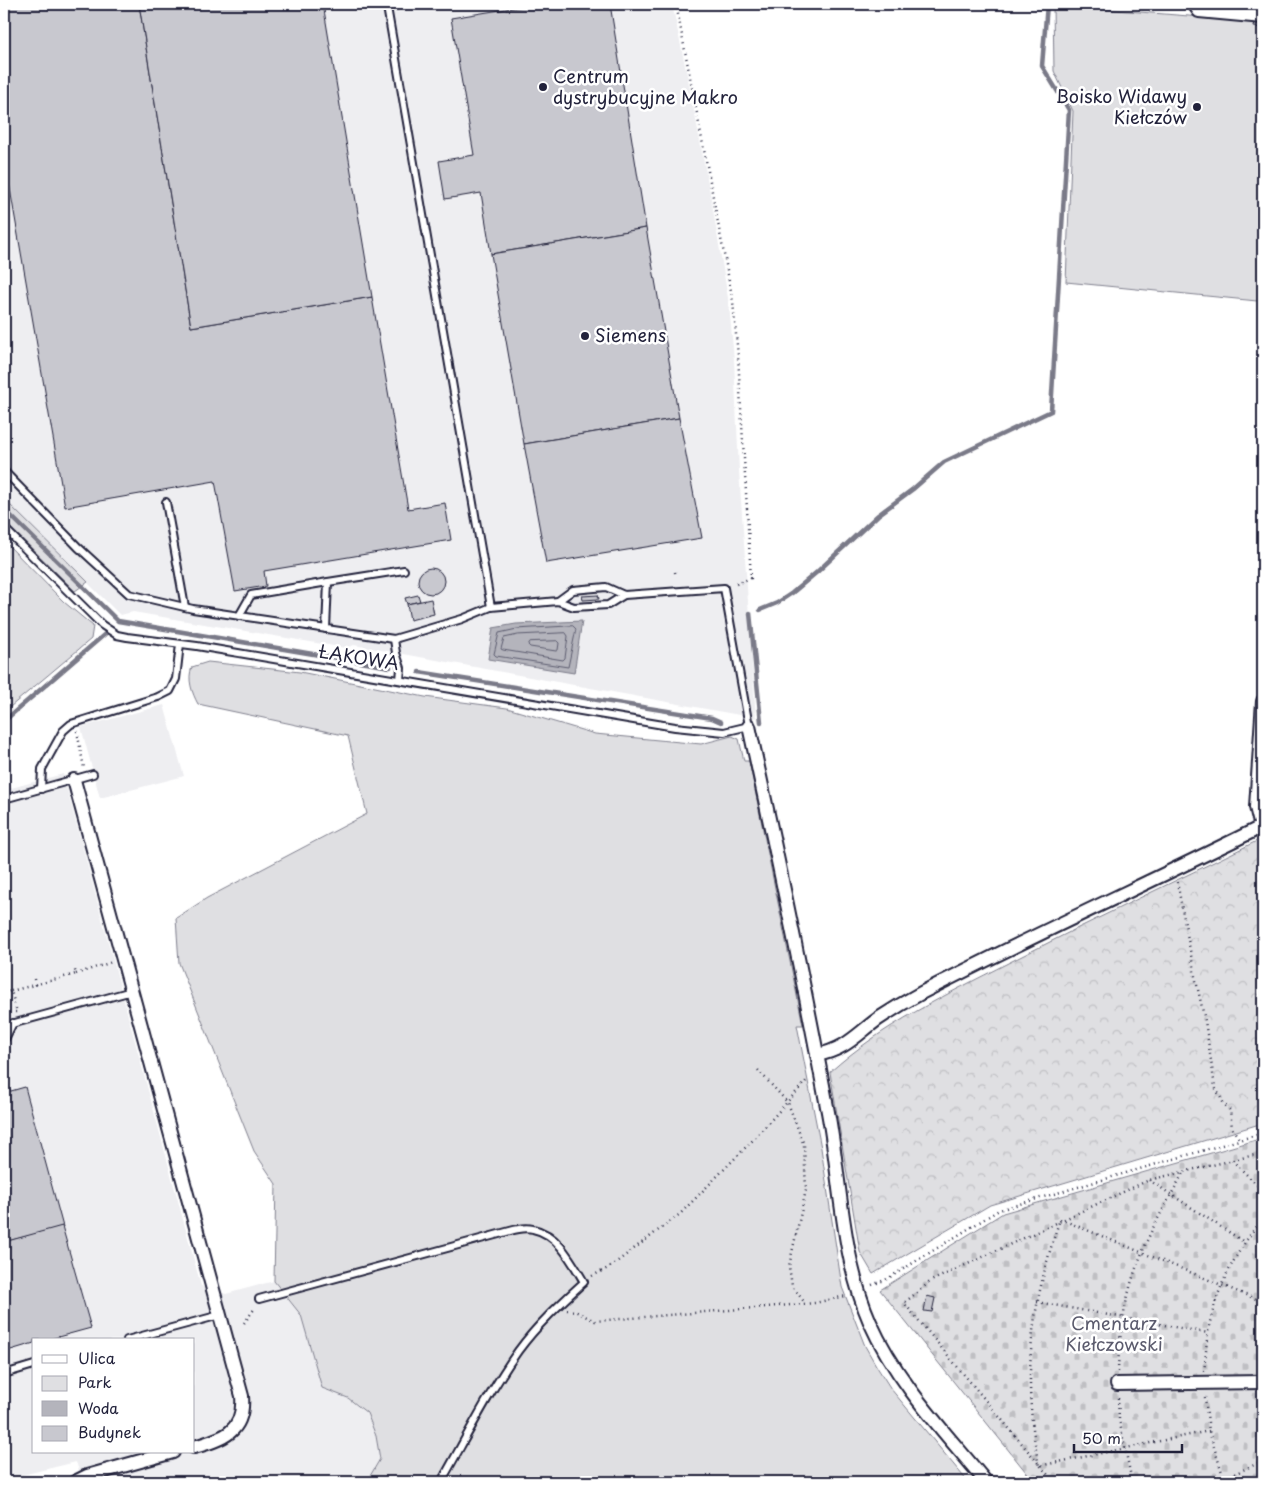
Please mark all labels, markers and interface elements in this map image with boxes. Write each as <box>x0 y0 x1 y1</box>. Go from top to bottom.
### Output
place label: Centrum dystrybucyjne Makro <box>553 62 738 110</box>
marker: Centrum dystrybucyjne Makro <box>537 81 549 93</box>
place label: Boisko Widawy Kiełczów <box>1056 82 1187 130</box>
marker: Boisko Widawy Kiełczów <box>1191 101 1203 113</box>
place label: Siemens <box>595 321 666 348</box>
marker: Siemens <box>579 330 591 342</box>
street label: ŁĄKOWA <box>316 637 401 676</box>
park label: Cmentarz Kiełczowski <box>1065 1309 1163 1357</box>
legend <box>32 1338 195 1454</box>
text: Ulica <box>78 1346 116 1369</box>
text: Park <box>78 1370 112 1393</box>
text: Woda <box>78 1396 119 1419</box>
text: Budynek <box>78 1420 141 1443</box>
scale bar <box>1074 1421 1182 1453</box>
text: 50 m <box>1082 1426 1121 1449</box>

